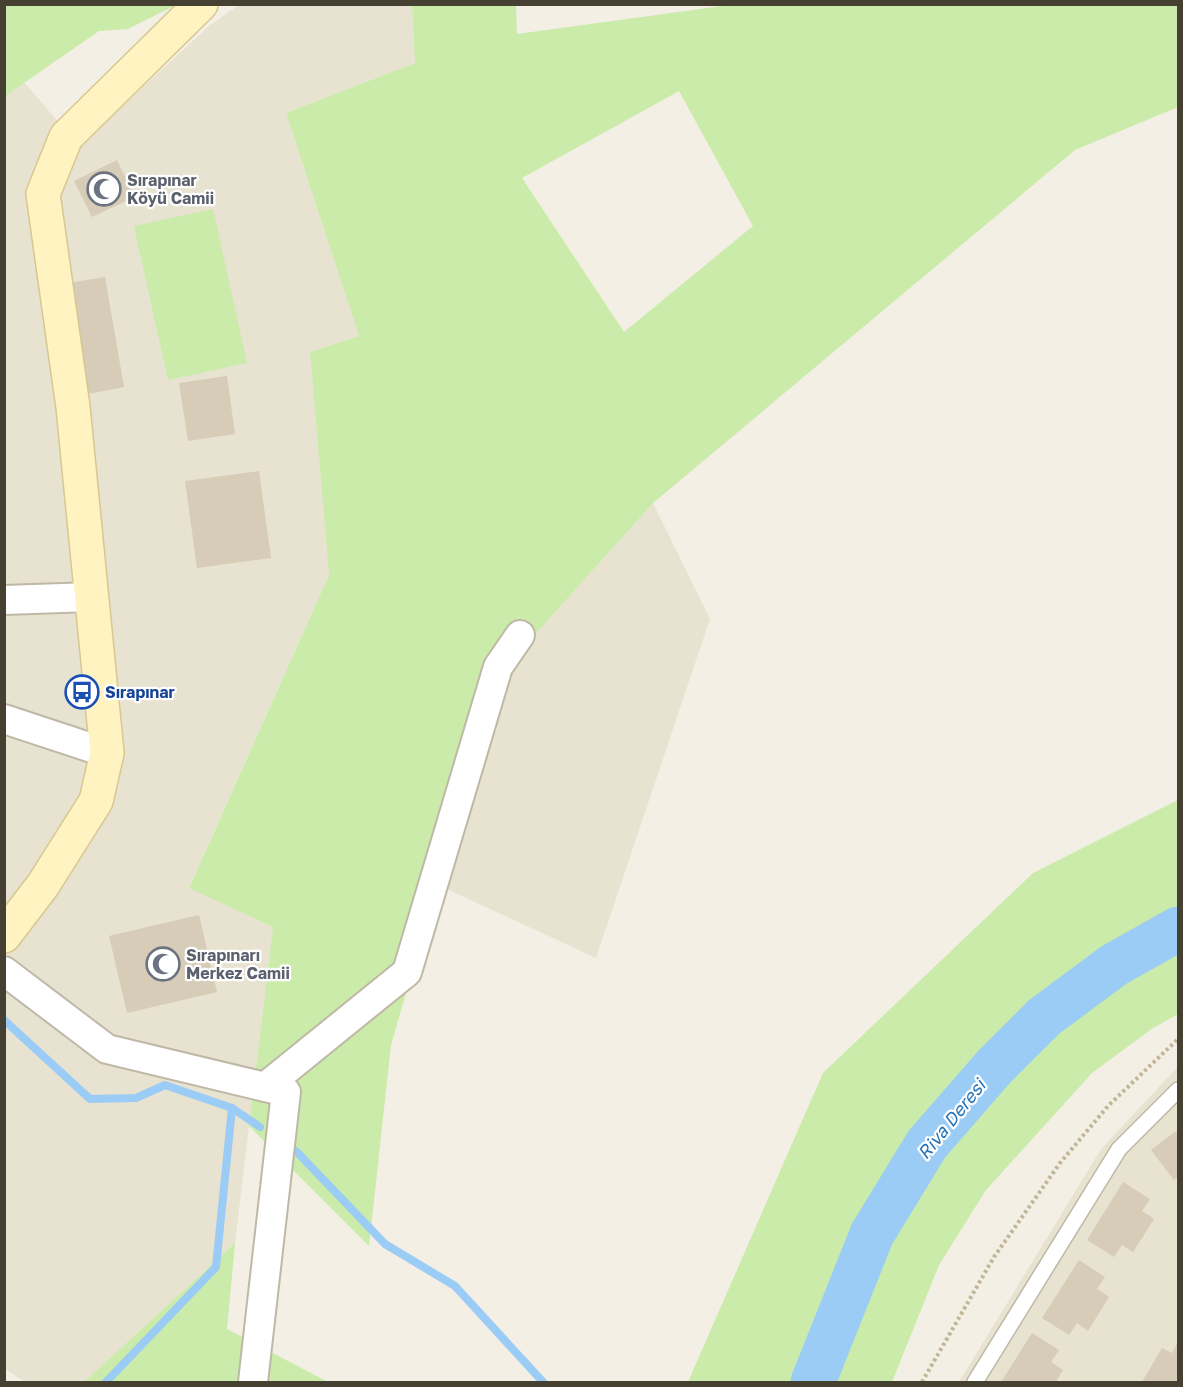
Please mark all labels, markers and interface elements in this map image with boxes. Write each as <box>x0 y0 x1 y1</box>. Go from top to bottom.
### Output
place label: Sırapınar Köyü Camii <box>127 170 214 208</box>
mosque icon: Sırapınar Köyü Camii <box>86 171 122 207</box>
bus stop icon: Sırapınar <box>64 674 100 710</box>
place label: Sırapınar <box>105 682 175 702</box>
place label: Sırapınarı Merkez Camii <box>186 945 290 983</box>
mosque icon: Sırapınarı Merkez Camii <box>145 946 181 982</box>
water label: Riva Deresi <box>912 1073 991 1163</box>

